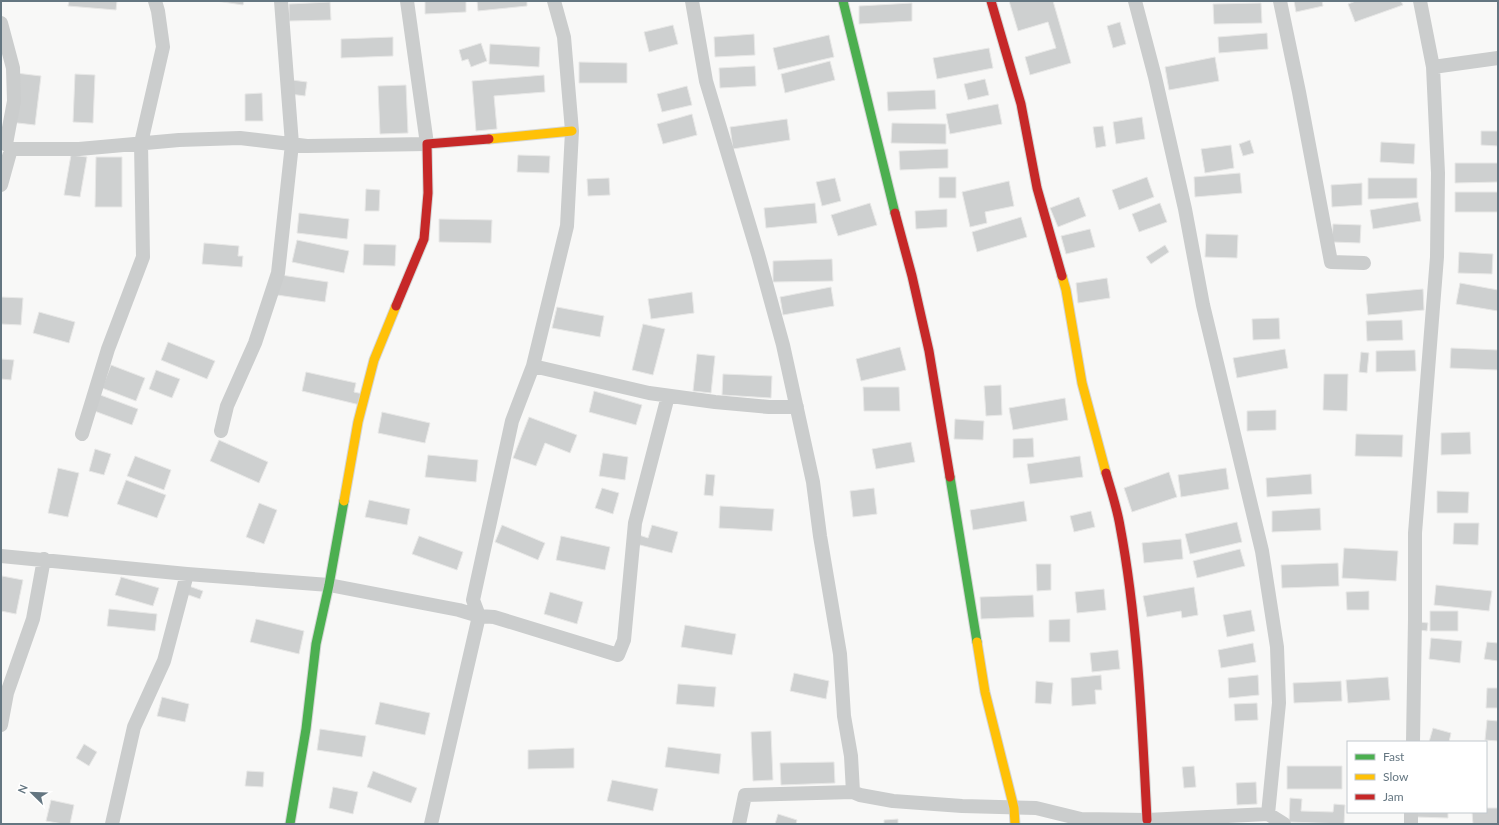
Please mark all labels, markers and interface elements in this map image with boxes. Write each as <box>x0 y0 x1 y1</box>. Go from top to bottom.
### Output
legend <box>1347 741 1487 813</box>
text: Fast <box>1383 749 1405 764</box>
text: Slow <box>1383 769 1409 784</box>
north arrow <box>12 773 52 813</box>
text: N <box>15 782 30 795</box>
text: Jam <box>1383 789 1404 804</box>

